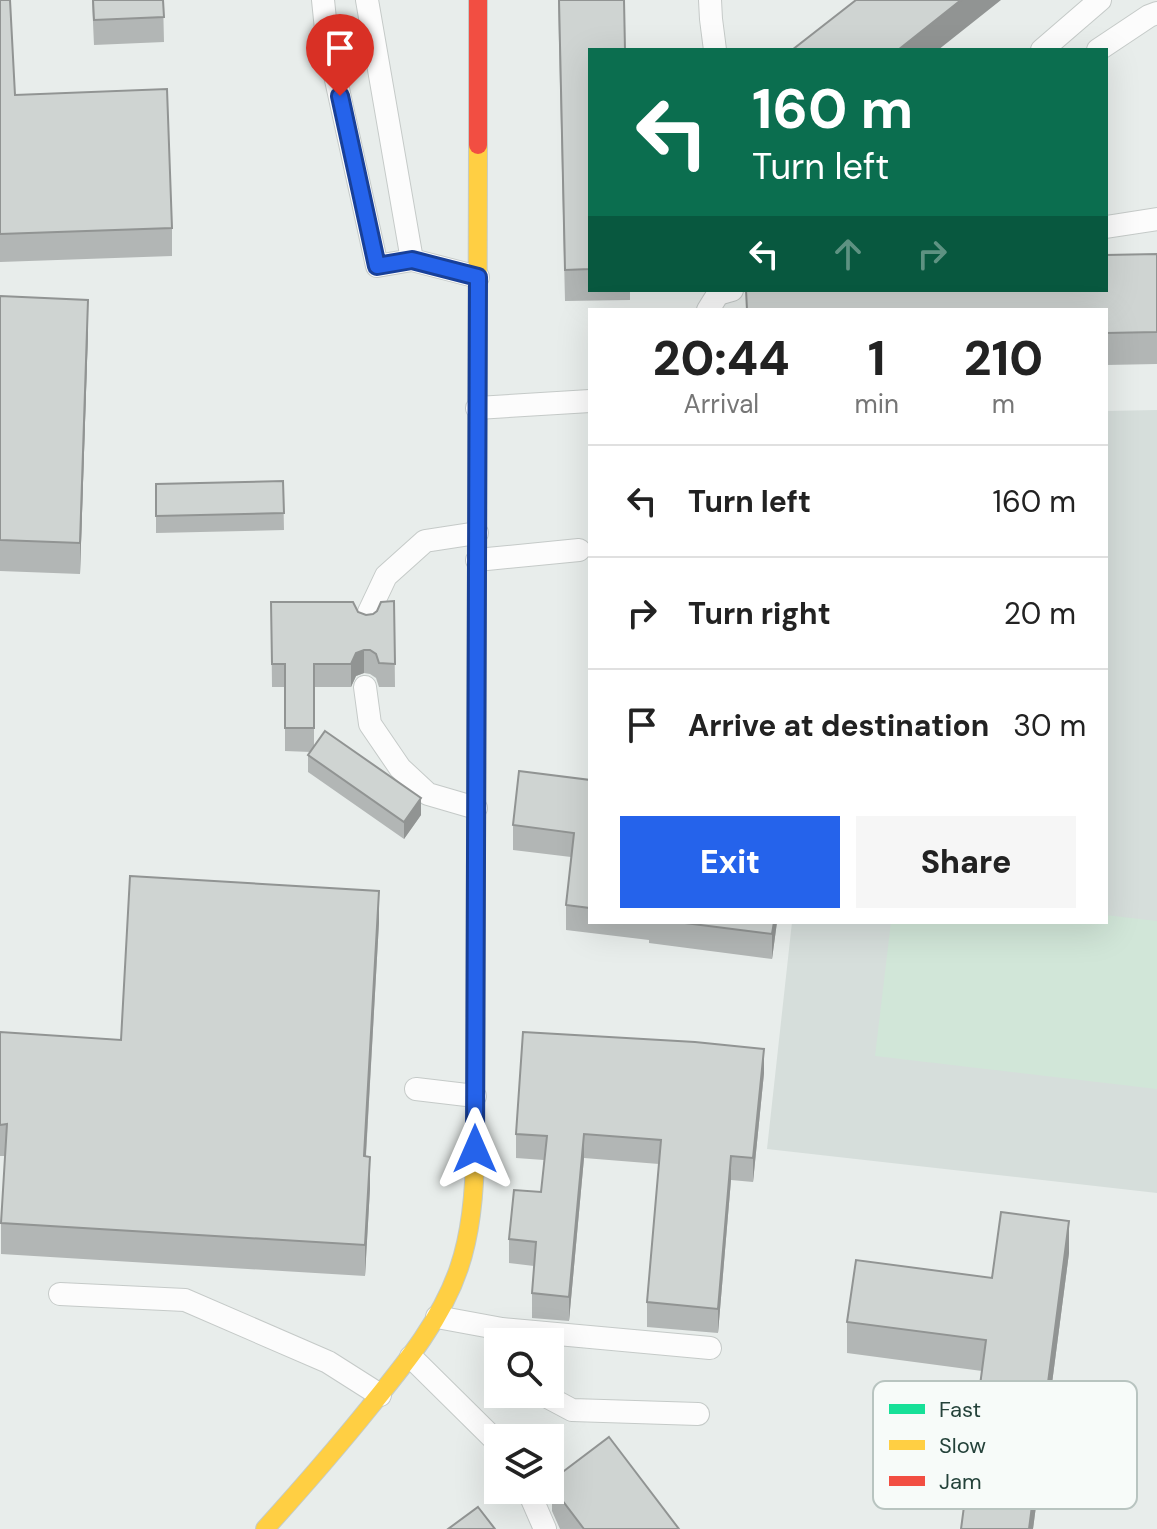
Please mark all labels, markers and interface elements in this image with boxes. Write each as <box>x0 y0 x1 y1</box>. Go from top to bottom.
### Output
pin <box>306 14.0 374 96</box>
icon: arrive <box>318 26 362 70</box>
text: 160 m <box>752 72 913 145</box>
icon: left <box>620 80 724 184</box>
text: Turn left <box>752 143 889 190</box>
icon: left <box>742 232 786 276</box>
icon: ahead <box>826 232 870 276</box>
icon: right <box>910 232 954 276</box>
text: 20:44 <box>653 327 790 390</box>
text: 1 <box>868 327 886 390</box>
text: 210 <box>964 327 1043 390</box>
text: Arrival <box>683 387 759 421</box>
text: min <box>855 387 899 421</box>
text: m <box>992 387 1015 421</box>
icon: left <box>620 479 664 523</box>
text: Turn left <box>688 482 811 521</box>
text: 160 m <box>993 482 1076 521</box>
icon: right <box>620 591 664 635</box>
text: Turn right <box>688 594 831 633</box>
text: 20 m <box>1004 594 1076 633</box>
icon: arrive <box>620 703 664 747</box>
text: Arrive at destination <box>688 706 989 745</box>
text: 30 m <box>1013 706 1086 745</box>
button: Exit <box>620 816 840 908</box>
button: Share <box>856 816 1076 908</box>
position arrow <box>433 1107 517 1191</box>
map controls <box>484 1328 564 1504</box>
button: search <box>484 1328 564 1408</box>
legend <box>873 1381 1137 1509</box>
text: Fast <box>939 1395 981 1424</box>
button: layers <box>484 1424 564 1504</box>
text: Slow <box>939 1431 986 1460</box>
text: Jam <box>939 1467 982 1496</box>

